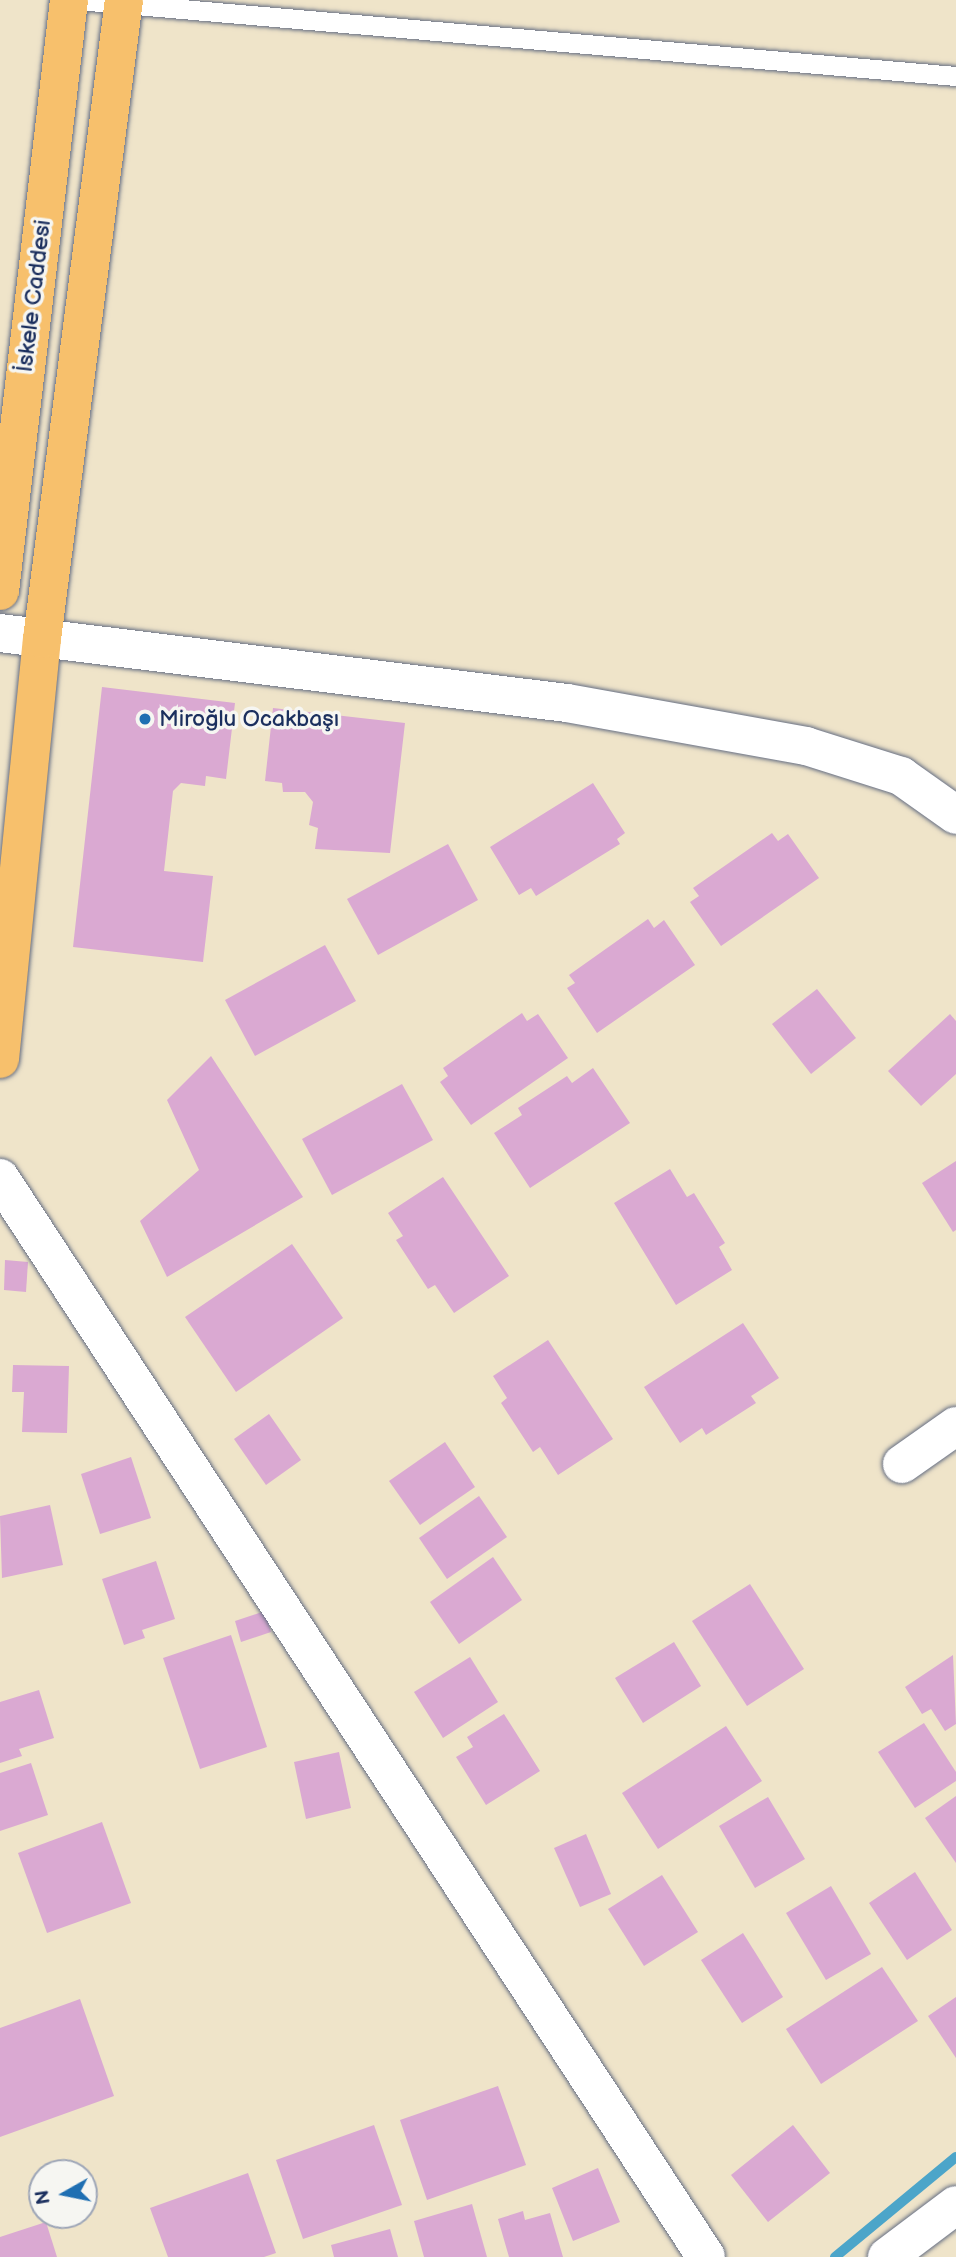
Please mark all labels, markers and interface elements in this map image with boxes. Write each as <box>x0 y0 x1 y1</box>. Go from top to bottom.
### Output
street label: İskele Caddesi <box>11 218 57 374</box>
place label: Miroğlu Ocakbaşı <box>159 705 339 733</box>
marker: Miroğlu Ocakbaşı <box>137 711 153 727</box>
north arrow <box>28 2159 98 2229</box>
text: N <box>31 2188 56 2206</box>

